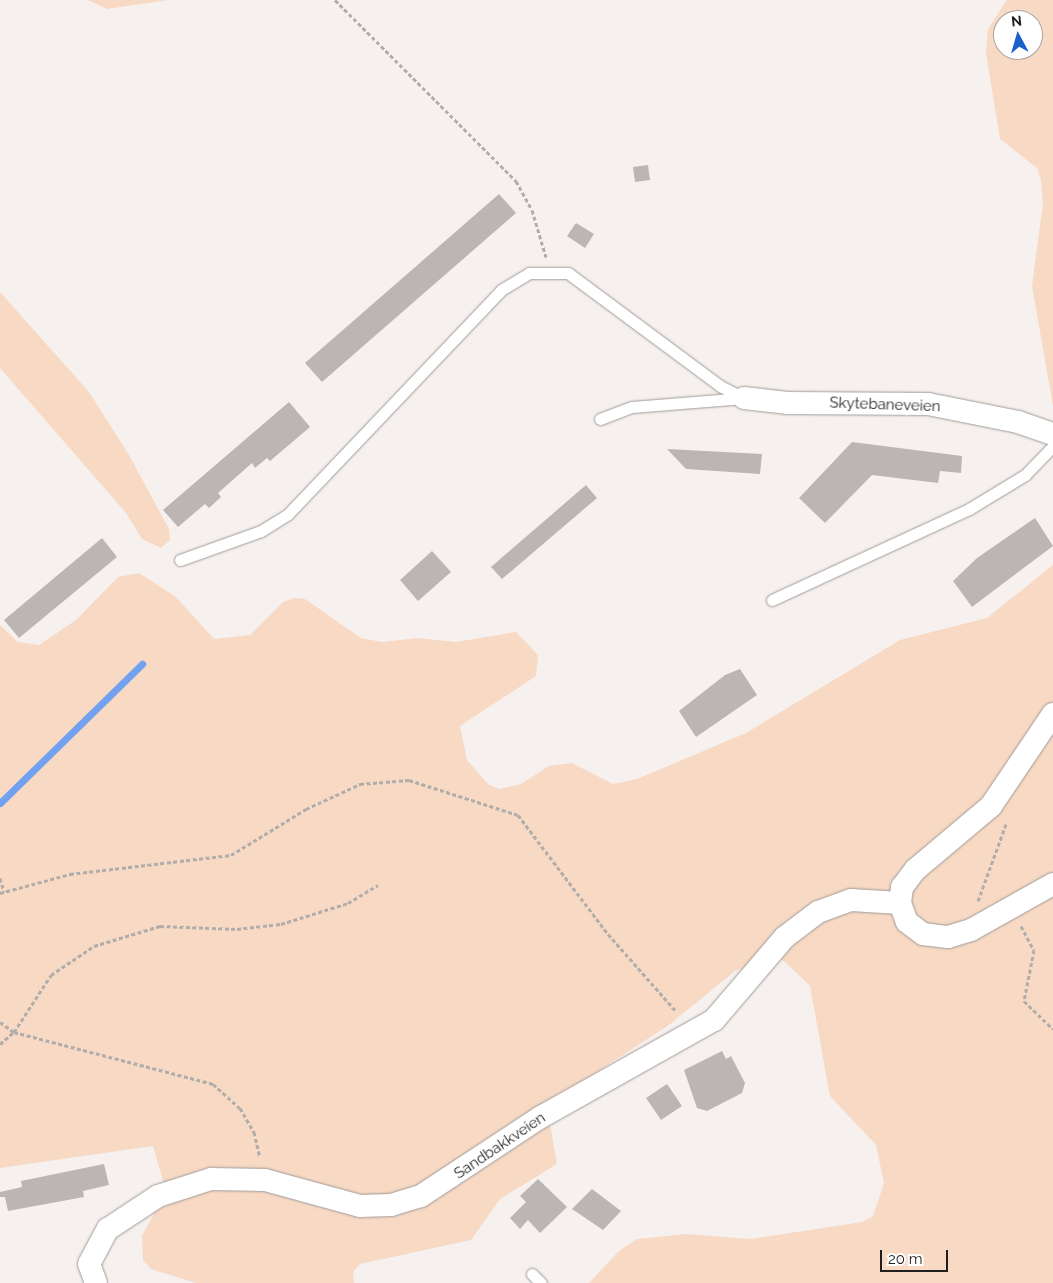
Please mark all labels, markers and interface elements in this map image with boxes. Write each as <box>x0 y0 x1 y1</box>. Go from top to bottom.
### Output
north arrow <box>993 10 1043 60</box>
text: N <box>1010 13 1023 30</box>
street label: Skytebaneveien <box>829 394 941 416</box>
street label: Sandbakkveien <box>451 1109 549 1183</box>
scale bar <box>883 1240 950 1272</box>
text: 20 m <box>888 1250 923 1268</box>

